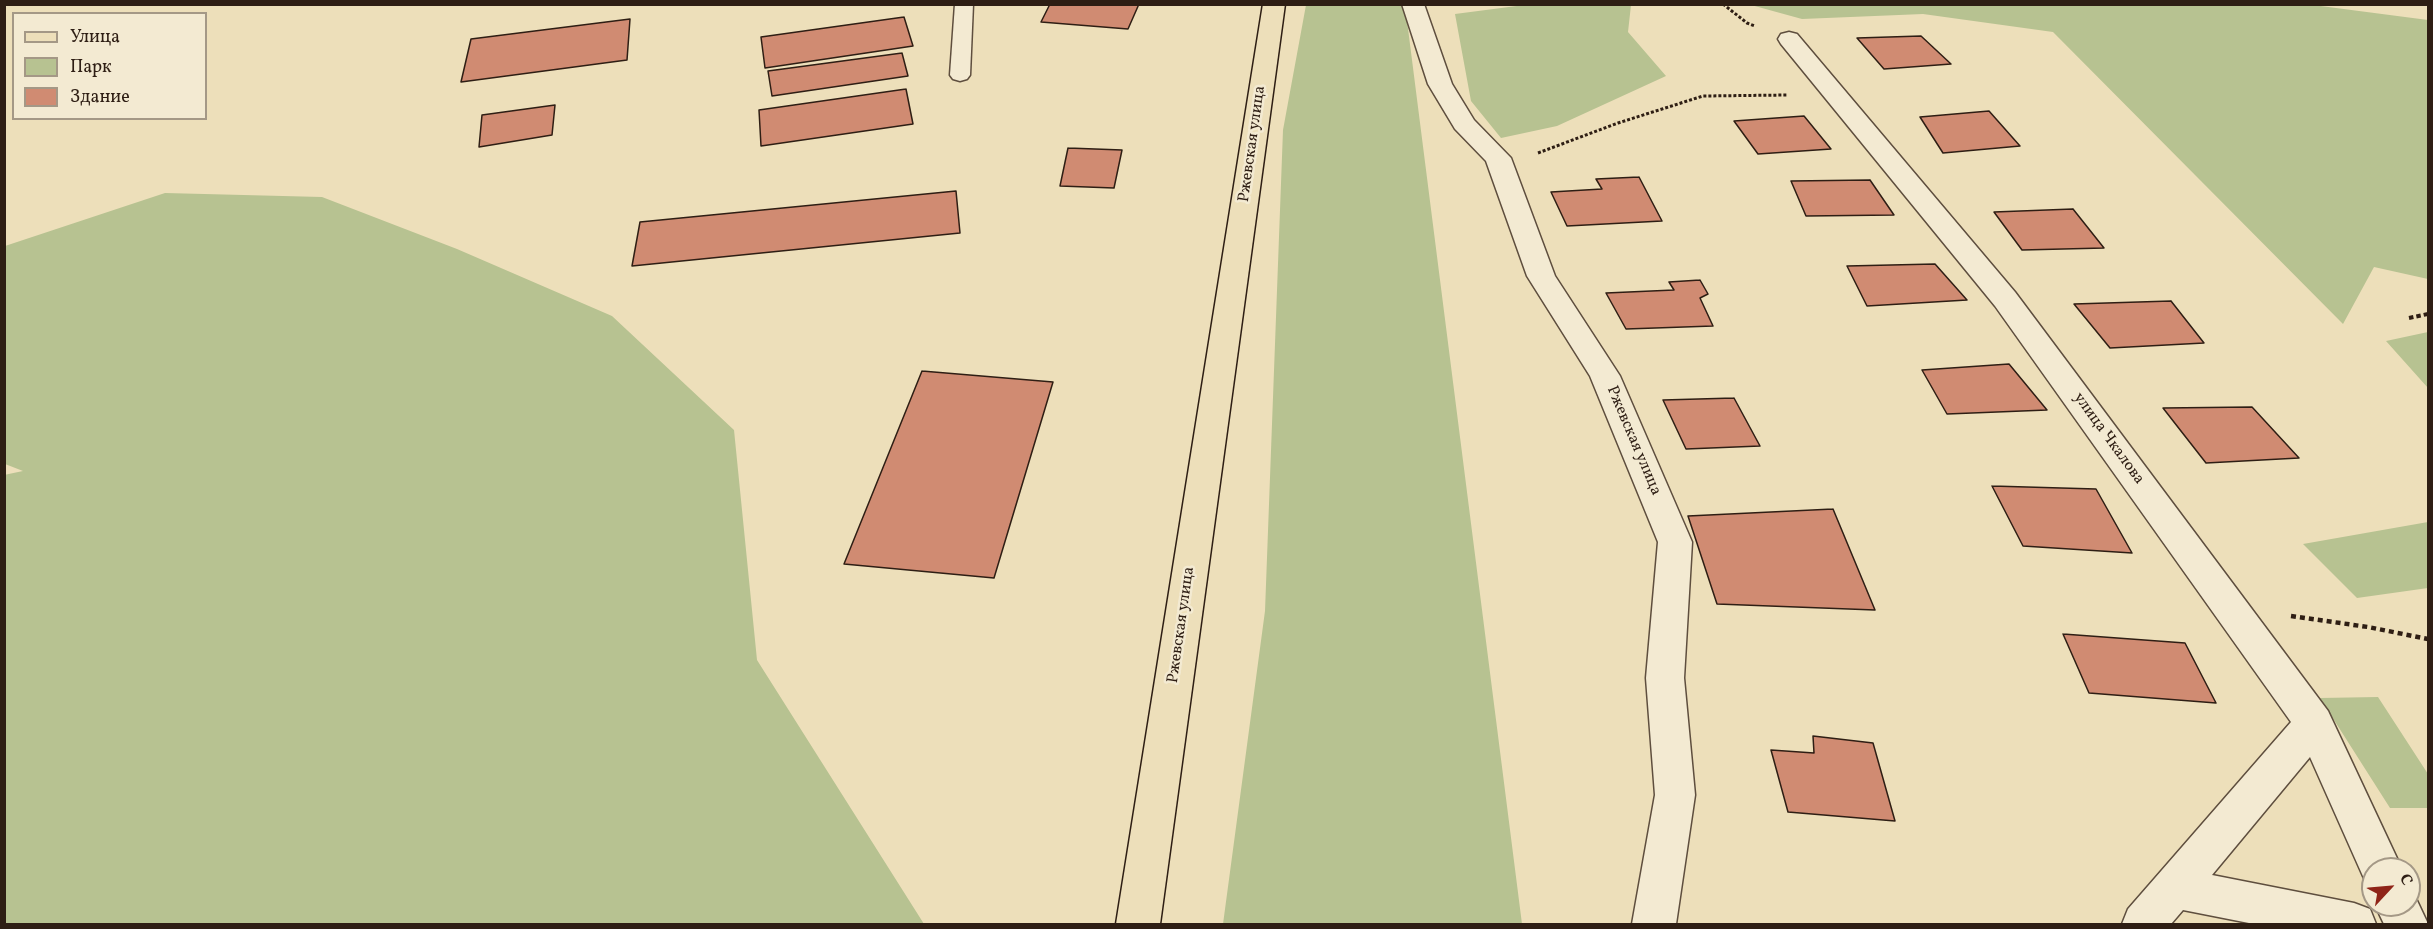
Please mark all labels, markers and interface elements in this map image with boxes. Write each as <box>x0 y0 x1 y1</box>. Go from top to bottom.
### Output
legend <box>12 12 207 120</box>
text: Улица <box>70 25 120 50</box>
text: Парк <box>70 55 112 80</box>
text: Здание <box>70 85 130 110</box>
street label: Ржевская улица <box>1235 85 1271 203</box>
street label: Ржевская улица <box>1601 383 1665 499</box>
street label: улица Чкалова <box>2068 389 2148 489</box>
street label: Ржевская улица <box>1164 566 1200 684</box>
north arrow <box>2361 857 2421 917</box>
text: С <box>2393 871 2418 889</box>

